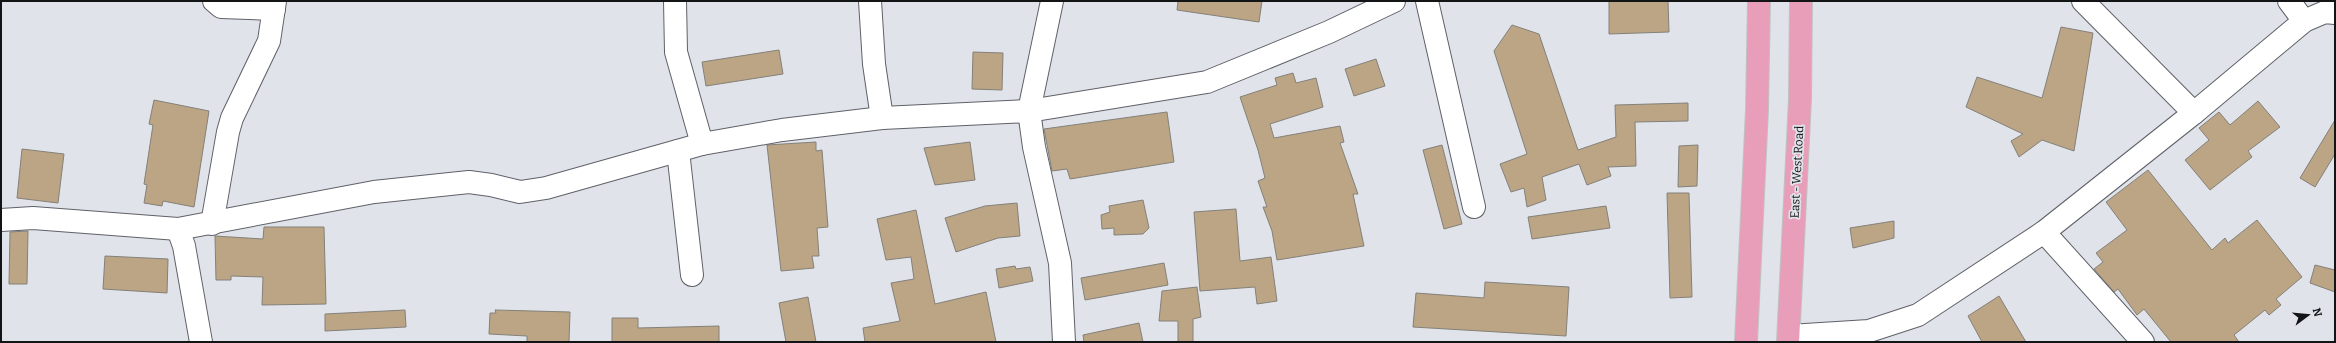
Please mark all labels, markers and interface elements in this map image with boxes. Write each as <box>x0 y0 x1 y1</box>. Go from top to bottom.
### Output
street label: East - West Road <box>1788 125 1806 219</box>
north arrow <box>2288 295 2328 335</box>
text: N <box>2310 307 2325 319</box>

